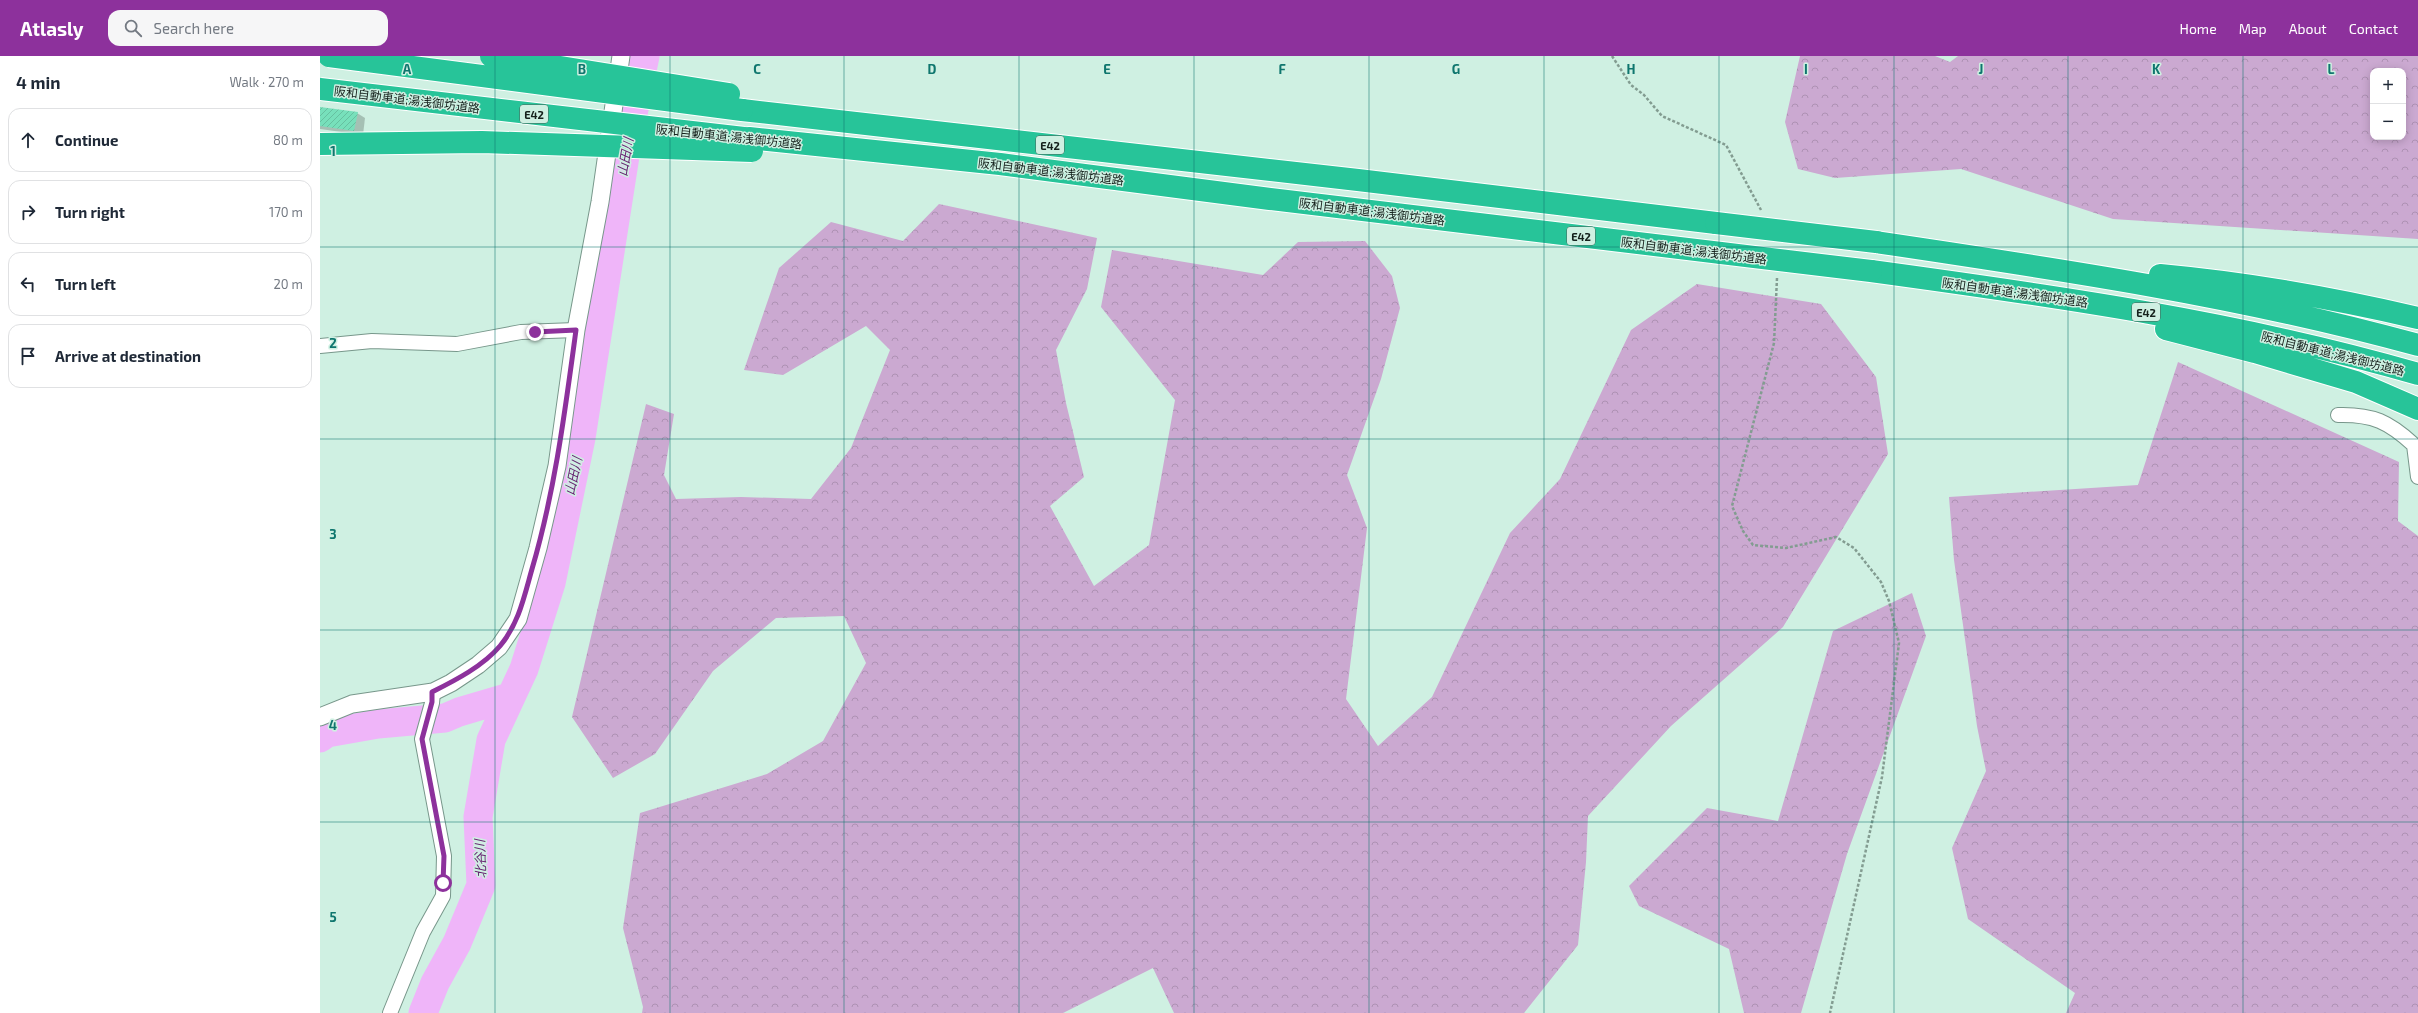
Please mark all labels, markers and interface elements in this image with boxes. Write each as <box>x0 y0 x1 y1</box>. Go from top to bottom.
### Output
search box <box>108 10 388 46</box>
text: Atlasly <box>20 17 84 40</box>
icon: search <box>122 17 144 39</box>
text: Search here <box>154 19 234 37</box>
text: Home <box>2180 20 2217 37</box>
text: Map <box>2239 20 2267 37</box>
text: About <box>2289 20 2327 37</box>
text: Contact <box>2349 20 2398 37</box>
text: A <box>403 61 412 77</box>
text: B <box>578 61 586 77</box>
text: C <box>753 61 761 77</box>
text: D <box>928 61 937 77</box>
text: E <box>1103 61 1111 77</box>
text: F <box>1278 61 1286 77</box>
text: G <box>1452 61 1460 77</box>
text: H <box>1627 61 1636 77</box>
text: I <box>1804 61 1808 77</box>
text: J <box>1979 61 1983 77</box>
text: K <box>2152 61 2161 77</box>
text: L <box>2328 61 2335 77</box>
map controls <box>2370 68 2406 140</box>
button: + <box>2370 68 2406 104</box>
text: 4 min <box>16 72 60 92</box>
text: Walk · 270 m <box>229 74 304 90</box>
street label: 阪和自動車道;湯浅御坊道路 <box>333 83 481 115</box>
button: − <box>2370 104 2406 140</box>
road number: E42 <box>520 105 548 123</box>
street label: 阪和自動車道;湯浅御坊道路 <box>655 121 803 151</box>
icon: ahead <box>17 129 39 151</box>
text: Continue <box>55 131 118 149</box>
text: 80 m <box>273 132 303 148</box>
water label: 山田川 <box>614 134 637 178</box>
road number: E42 <box>1036 136 1064 154</box>
text: 1 <box>330 143 336 159</box>
street label: 阪和自動車道;湯浅御坊道路 <box>977 155 1125 187</box>
street label: 阪和自動車道;湯浅御坊道路 <box>1298 195 1446 227</box>
icon: right <box>17 201 39 223</box>
text: Turn right <box>55 203 125 221</box>
text: 170 m <box>269 204 303 220</box>
road number: E42 <box>1567 227 1595 245</box>
street label: 阪和自動車道;湯浅御坊道路 <box>1620 234 1768 266</box>
icon: left <box>17 273 39 295</box>
text: Turn left <box>55 275 116 293</box>
street label: 阪和自動車道;湯浅御坊道路 <box>1941 275 2089 309</box>
text: 20 m <box>274 276 303 292</box>
road number: E42 <box>2132 303 2160 321</box>
route end <box>526 323 544 341</box>
street label: 阪和自動車道;湯浅御坊道路 <box>2260 328 2406 378</box>
text: 2 <box>329 335 337 351</box>
icon: arrive <box>17 345 39 367</box>
text: Arrive at destination <box>55 347 201 365</box>
water label: 山田川 <box>561 453 585 497</box>
text: 3 <box>329 526 337 542</box>
text: 4 <box>329 717 337 733</box>
water label: 北谷川 <box>471 837 489 879</box>
route start <box>434 874 452 892</box>
text: 5 <box>329 909 337 925</box>

